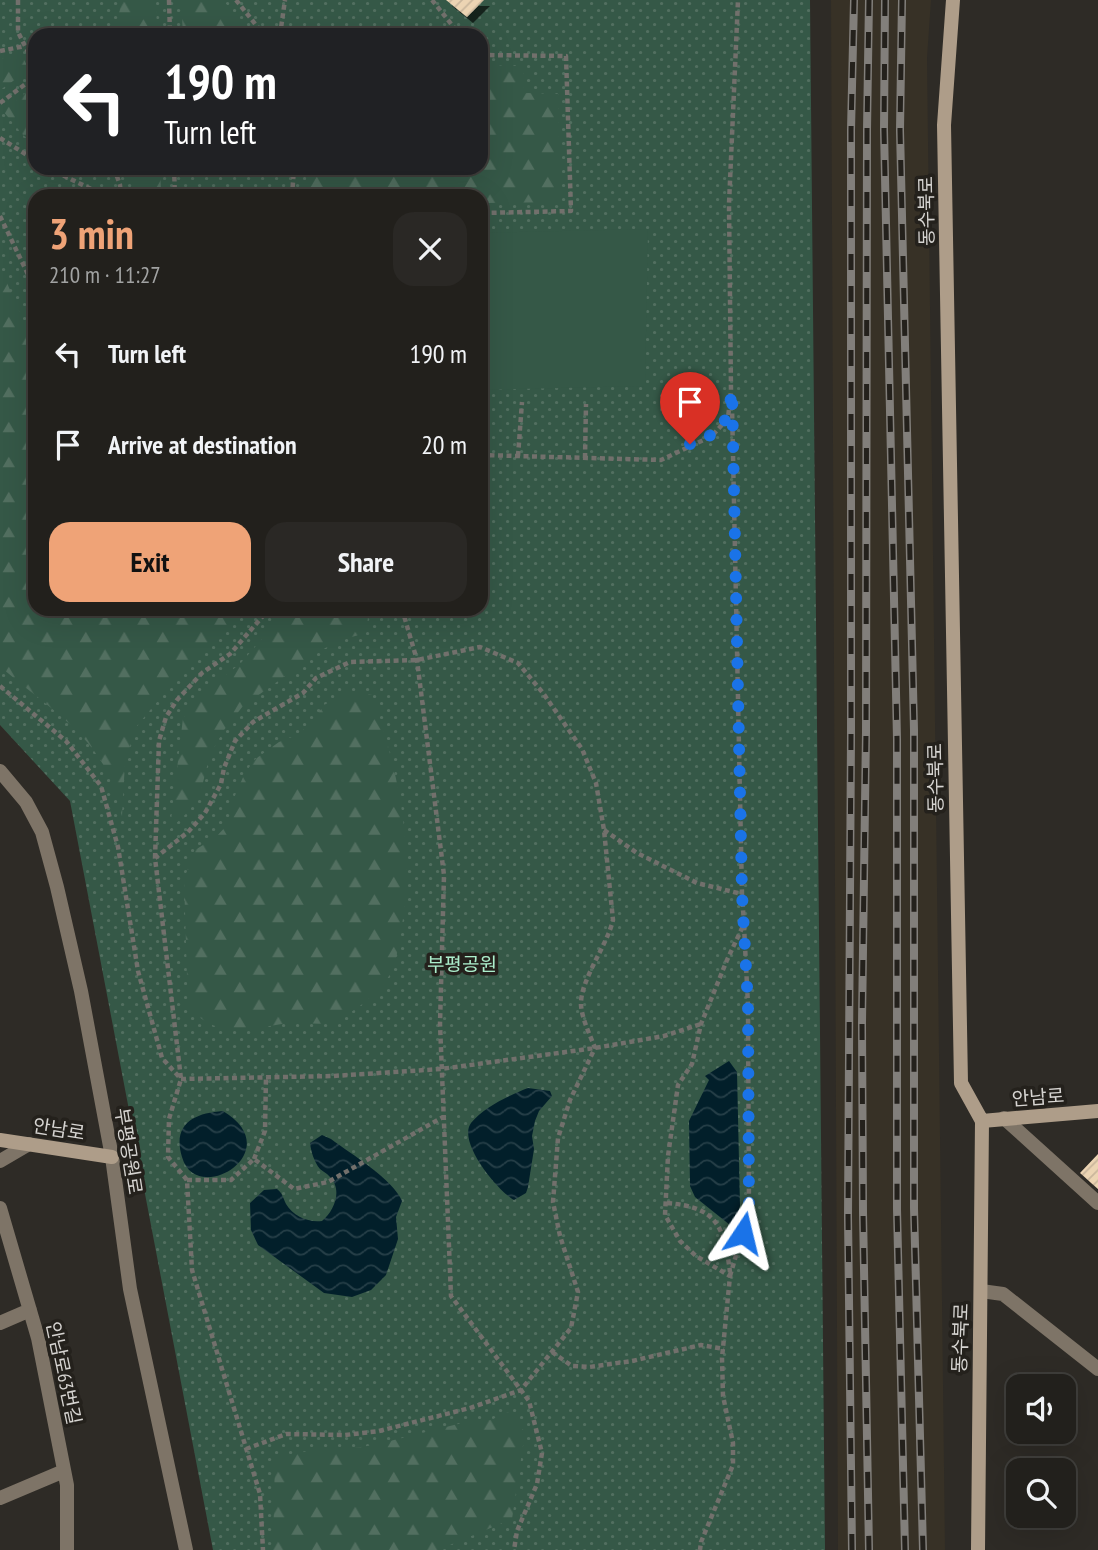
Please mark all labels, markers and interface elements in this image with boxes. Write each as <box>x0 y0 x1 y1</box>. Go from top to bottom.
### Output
text: 190 m <box>164 49 277 113</box>
icon: left <box>49 56 140 147</box>
text: Turn left <box>164 111 256 153</box>
street label: 동수북로 <box>913 176 939 246</box>
text: 3 min <box>49 206 134 261</box>
button: close <box>393 212 467 286</box>
text: 210 m · 11:27 <box>49 260 161 289</box>
icon: left <box>49 335 87 373</box>
text: Turn left <box>108 337 186 370</box>
text: 190 m <box>409 337 467 370</box>
pin <box>660 372 720 444</box>
icon: arrive <box>671 383 709 421</box>
icon: arrive <box>49 426 87 464</box>
text: Arrive at destination <box>108 428 297 461</box>
text: 20 m <box>421 428 467 461</box>
button: Exit <box>49 522 251 602</box>
button: Share <box>265 522 467 602</box>
street label: 동수북로 <box>922 743 948 813</box>
park label: 부평공원 <box>427 952 497 976</box>
street label: 안남로 <box>1011 1083 1065 1111</box>
street label: 부평공원로 <box>110 1106 148 1196</box>
street label: 안남로 <box>31 1113 87 1145</box>
position arrow <box>706 1196 780 1270</box>
street label: 동수북로 <box>947 1303 973 1373</box>
street label: 안남로63번길 <box>41 1319 87 1427</box>
map controls <box>1006 1374 1076 1528</box>
button: sound <box>1006 1374 1076 1444</box>
button: search <box>1006 1458 1076 1528</box>

